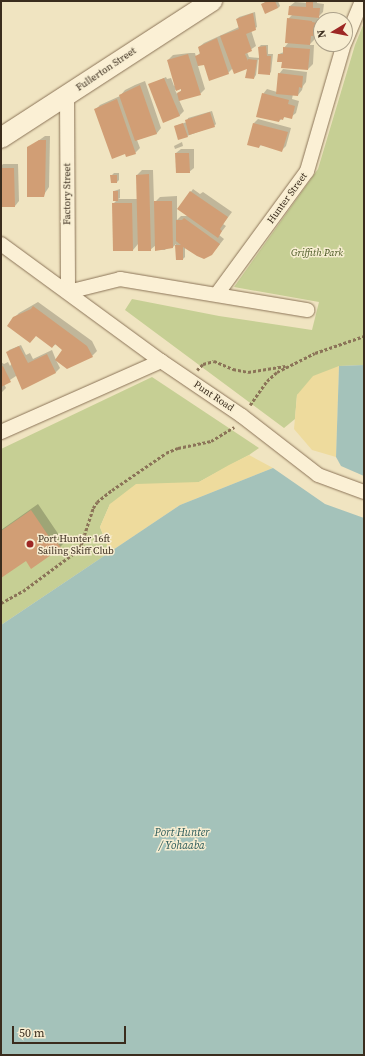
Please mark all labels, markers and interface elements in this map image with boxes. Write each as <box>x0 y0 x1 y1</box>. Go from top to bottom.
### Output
north arrow <box>313 12 353 52</box>
text: N <box>314 29 330 39</box>
street label: Fullerton Street <box>74 44 138 94</box>
street label: Factory Street <box>61 163 73 225</box>
street label: Hunter Street <box>264 170 310 226</box>
park label: Griffith Park <box>291 247 343 259</box>
street label: Punt Road <box>192 378 236 414</box>
place label: Port Hunter 16ft Sailing Skiff Club <box>38 532 114 556</box>
marker: Port Hunter 16ft Sailing Skiff Club <box>25 539 35 549</box>
water label: Port Hunter / Yohaaba <box>154 827 210 853</box>
scale bar <box>14 1018 128 1044</box>
text: 50 m <box>19 1025 45 1041</box>

